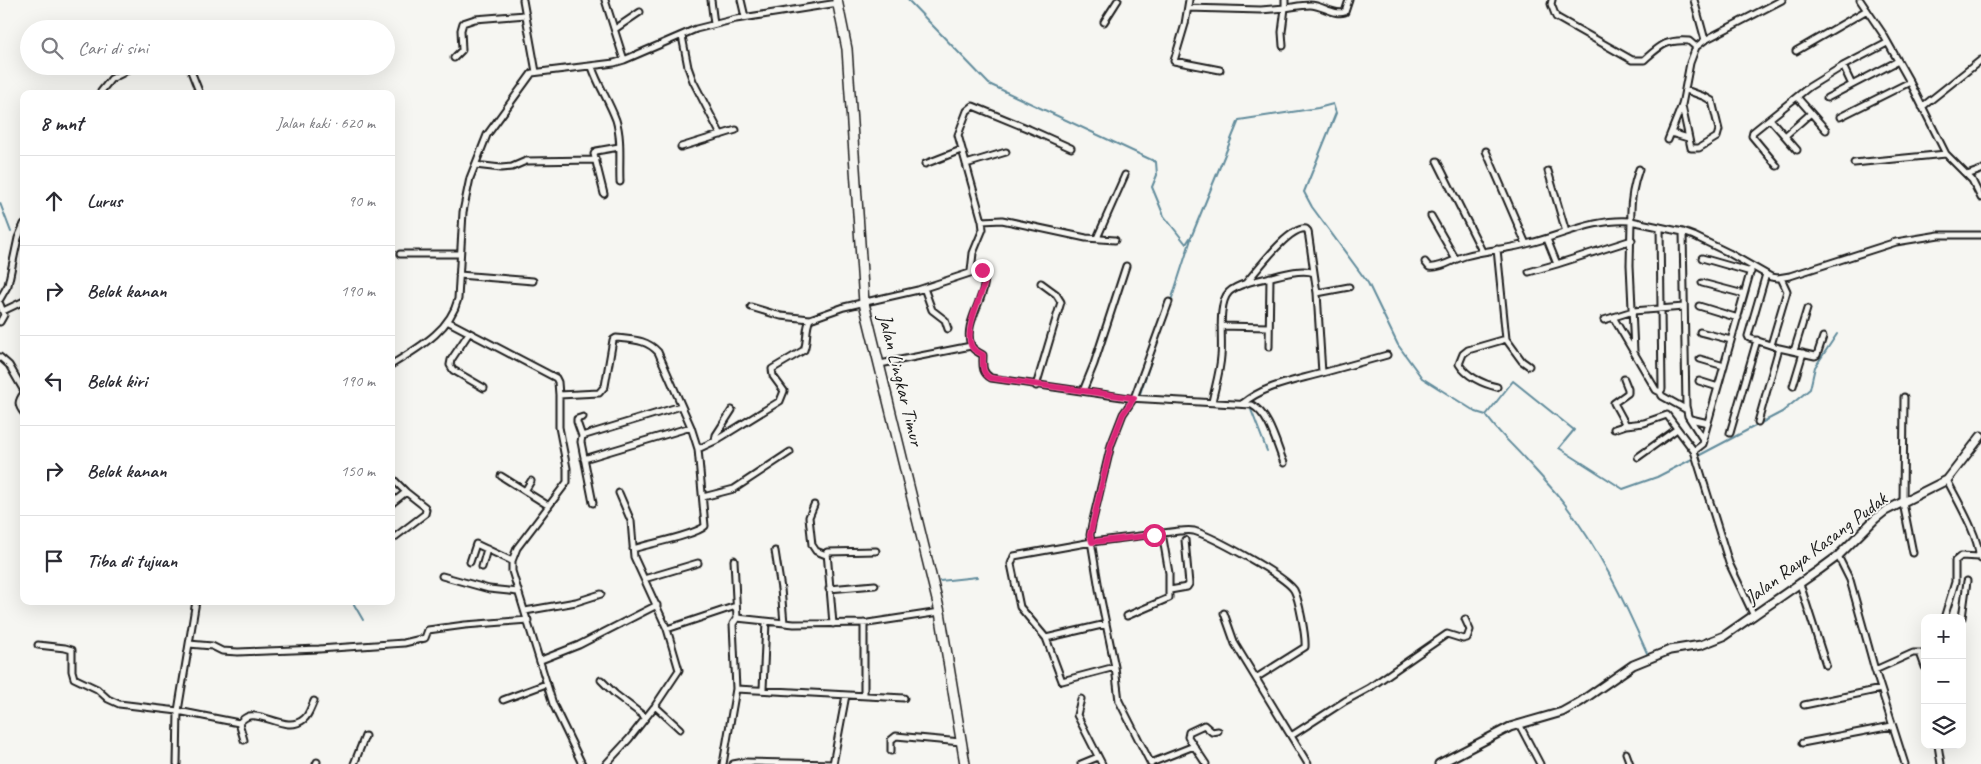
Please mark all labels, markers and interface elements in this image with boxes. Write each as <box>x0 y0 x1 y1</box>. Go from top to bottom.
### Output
search box <box>20 20 395 75</box>
icon: search <box>38 34 66 62</box>
text: Cari di sini <box>78 36 148 60</box>
text: 8 mnt <box>40 110 83 136</box>
text: Jalan kaki · 620 m <box>277 113 375 133</box>
icon: ahead <box>40 187 68 215</box>
text: Lurus <box>87 189 122 213</box>
text: 90 m <box>348 191 375 211</box>
route end <box>971 259 994 282</box>
icon: right <box>40 277 68 305</box>
text: Belok kanan <box>87 279 166 303</box>
text: 190 m <box>341 281 375 301</box>
street label: Jalan Lingkar Timur <box>872 310 930 450</box>
icon: left <box>40 367 68 395</box>
text: Belok kiri <box>87 369 147 393</box>
text: 190 m <box>341 371 375 391</box>
icon: right <box>40 457 68 485</box>
text: Belok kanan <box>87 459 166 483</box>
text: 150 m <box>341 461 375 481</box>
street label: Jalan Raya Kasang Pudak <box>1739 485 1893 610</box>
route start <box>1143 524 1166 547</box>
icon: arrive <box>40 547 68 575</box>
text: Tiba di tujuan <box>87 549 177 573</box>
map controls <box>1921 614 1966 749</box>
button: + <box>1921 614 1966 659</box>
button: − <box>1921 659 1966 704</box>
button: layers <box>1921 704 1966 749</box>

